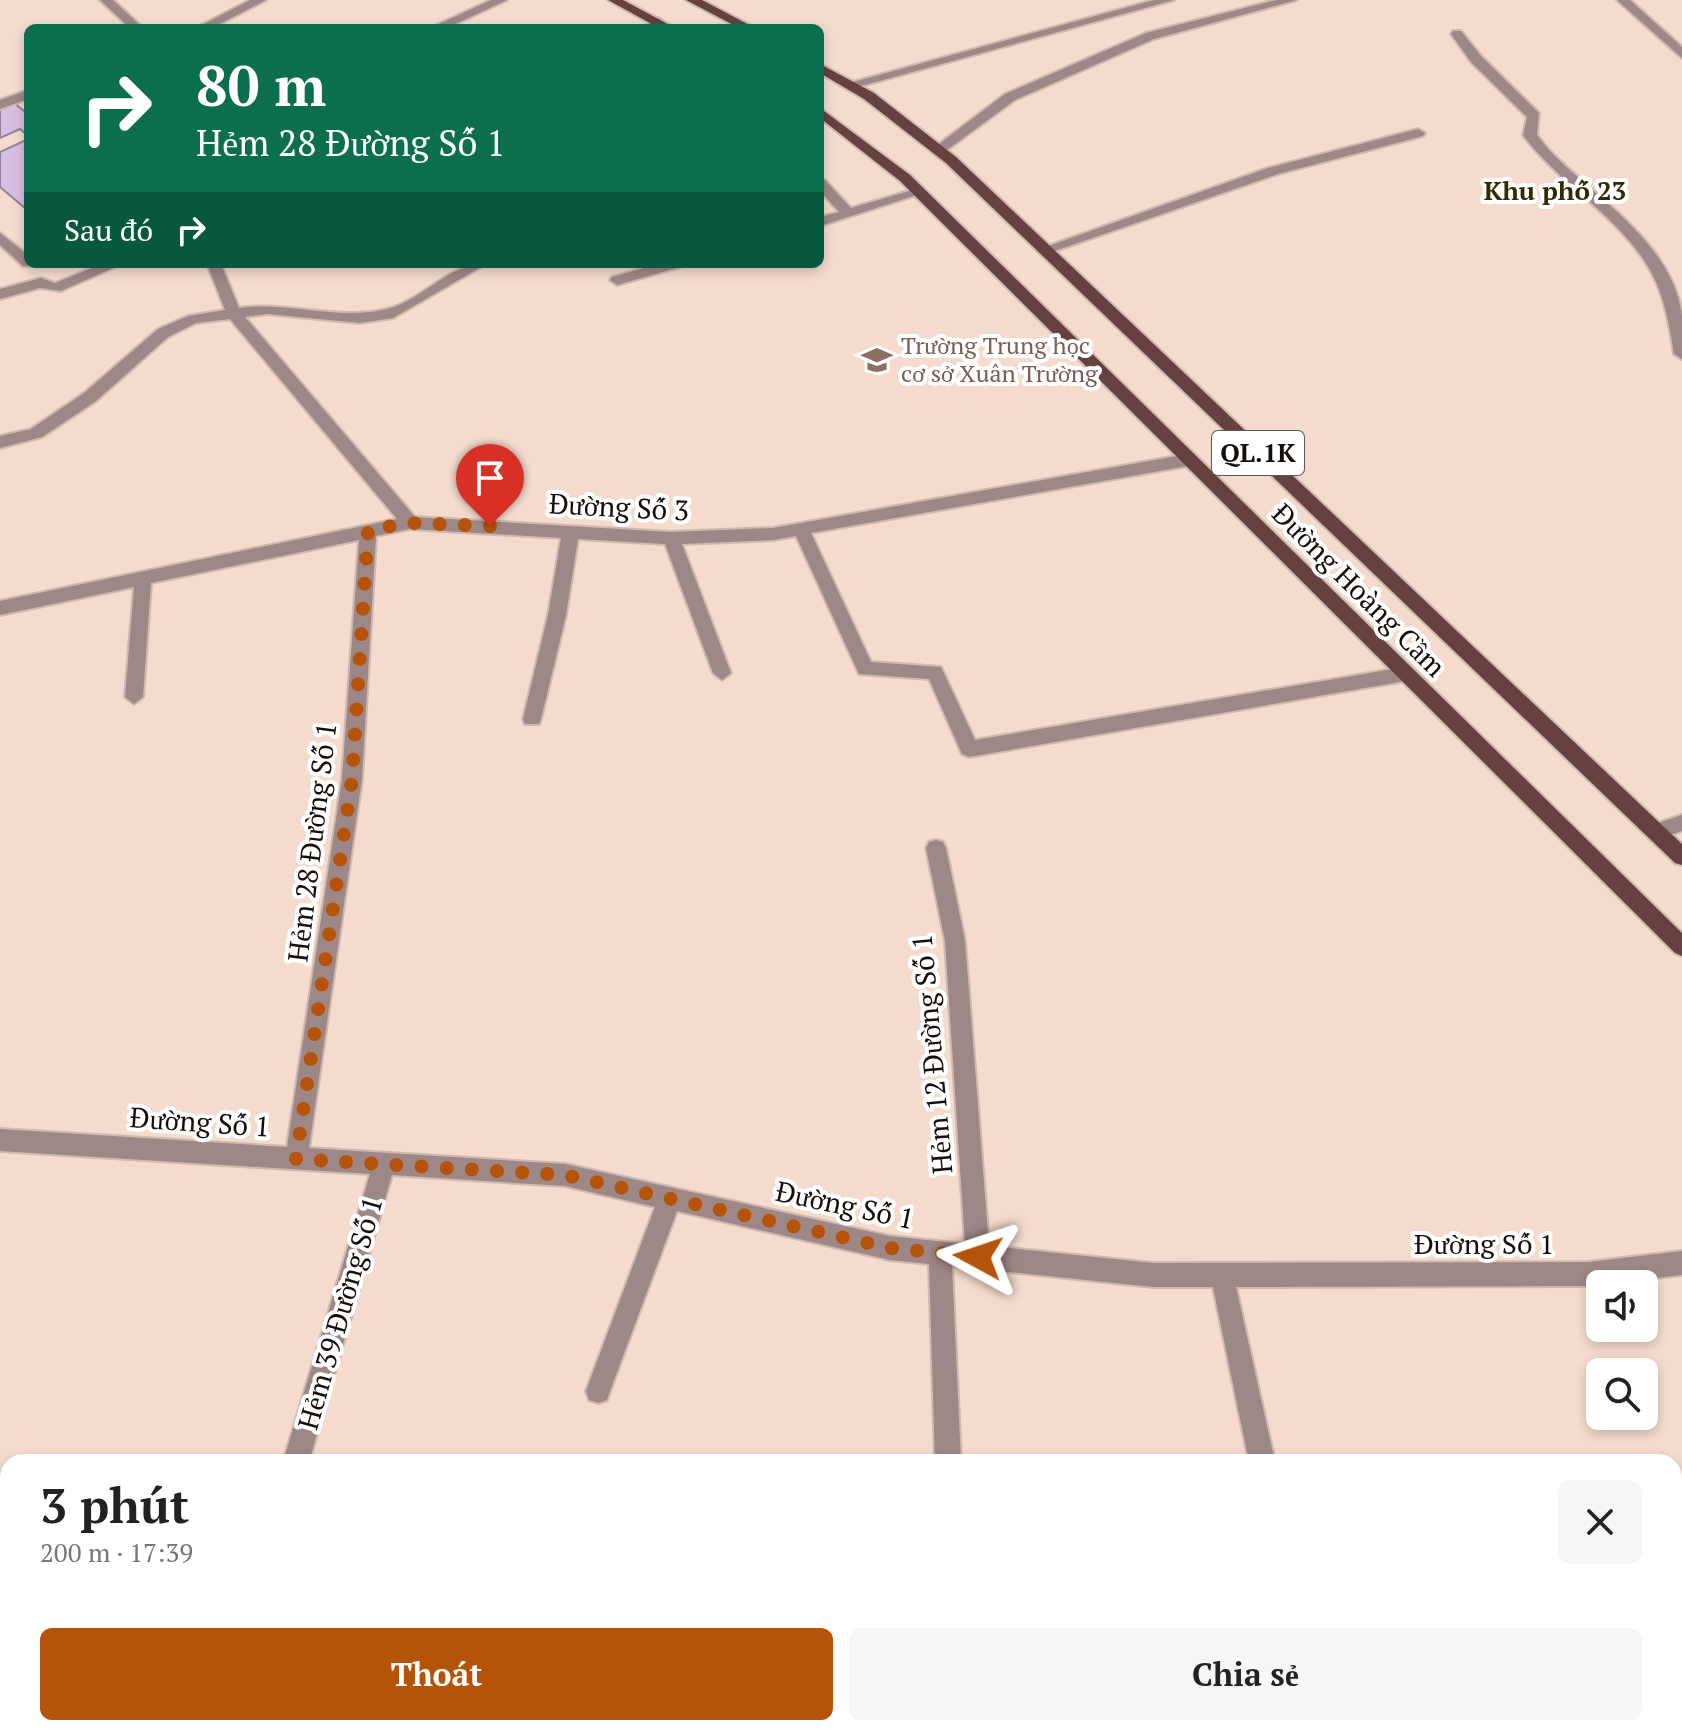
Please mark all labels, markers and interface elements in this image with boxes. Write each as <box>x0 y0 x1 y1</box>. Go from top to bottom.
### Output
text: 80 m <box>196 48 326 122</box>
icon: right <box>64 56 168 160</box>
text: Hẻm 28 Đường Số 1 <box>196 119 505 166</box>
district label: Khu phố 23 <box>1484 173 1626 207</box>
icon: right <box>169 208 213 252</box>
text: Sau đó <box>64 210 153 250</box>
place label: Trường Trung học cơ sở Xuân Trường <box>901 329 1098 389</box>
school or university icon: Trường Trung học cơ sở Xuân Trường <box>860 343 894 377</box>
road number: QL.1K <box>1212 431 1304 475</box>
pin <box>456 444 524 526</box>
icon: arrive <box>468 456 512 500</box>
street label: Đường Số 3 <box>548 484 690 529</box>
street label: Đường Hoàng Cầm <box>1265 495 1454 684</box>
street label: Hẻm 28 Đường Số 1 <box>278 720 345 964</box>
street label: Hẻm 12 Đường Số 1 <box>903 933 960 1176</box>
street label: Đường Số 1 <box>129 1098 271 1145</box>
street label: Đường Số 1 <box>773 1172 918 1237</box>
street label: Hẻm 39 Đường Số 1 <box>289 1192 390 1434</box>
position arrow <box>936 1215 1020 1299</box>
street label: Đường Số 1 <box>1414 1225 1554 1262</box>
map controls <box>1586 1270 1658 1430</box>
button: sound <box>1586 1270 1658 1342</box>
button: search <box>1586 1358 1658 1430</box>
text: 3 phút <box>40 1473 189 1537</box>
button: close <box>1558 1480 1642 1564</box>
text: 200 m · 17:39 <box>40 1535 193 1569</box>
button: Thoát <box>40 1628 833 1720</box>
button: Chia sẻ <box>849 1628 1642 1720</box>

